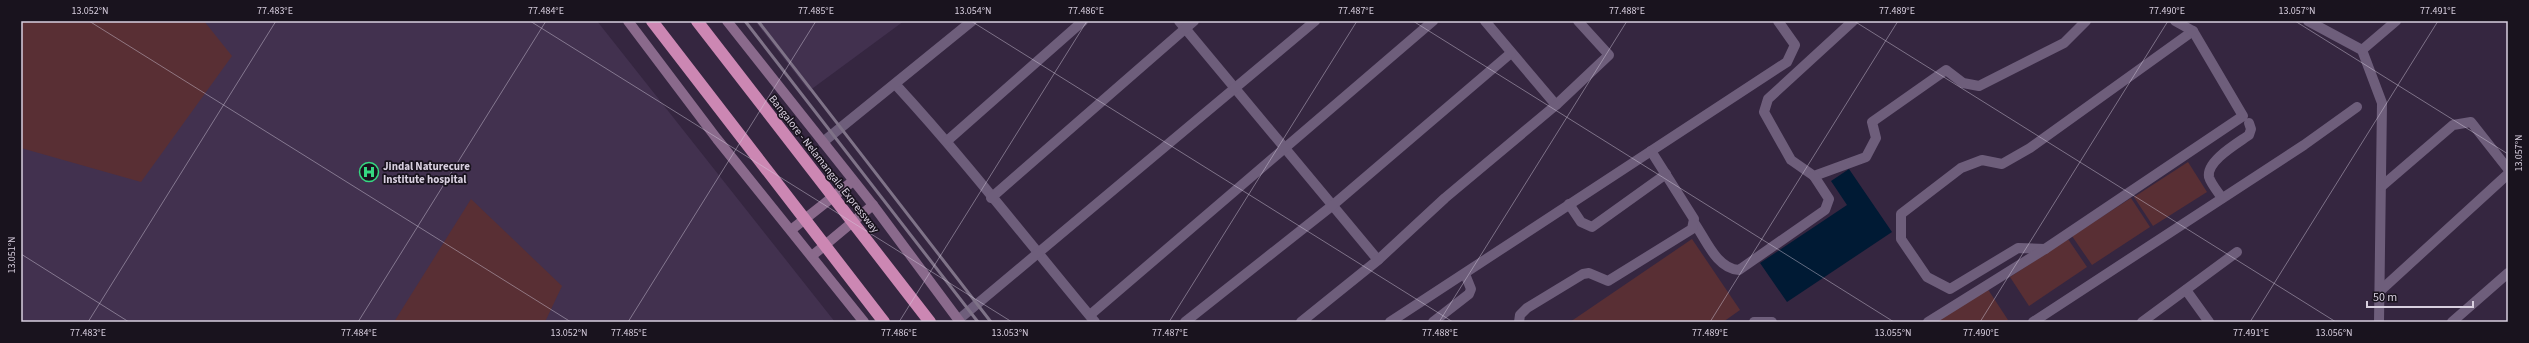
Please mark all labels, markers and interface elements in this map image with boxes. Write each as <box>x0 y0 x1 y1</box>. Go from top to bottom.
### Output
text: 13.052°N <box>71 4 109 18</box>
text: 77.483°E <box>257 4 293 18</box>
text: 77.484°E <box>528 4 564 18</box>
text: 77.485°E <box>798 4 834 18</box>
text: 13.054°N <box>954 4 992 18</box>
text: 77.486°E <box>1068 4 1104 18</box>
text: 77.487°E <box>1338 4 1374 18</box>
text: 77.488°E <box>1609 4 1645 18</box>
text: 77.489°E <box>1879 4 1915 18</box>
text: 77.490°E <box>2149 4 2185 18</box>
text: 13.057°N <box>2278 4 2316 18</box>
text: 77.491°E <box>2420 4 2456 18</box>
street label: Bangalore - Nelamangala Expressway <box>765 92 883 236</box>
text: 13.057°N <box>2512 134 2526 172</box>
place label: Jindal Naturecure Institute hospital <box>383 159 470 187</box>
hospital icon: Jindal Naturecure Institute hospital <box>358 161 380 183</box>
text: 13.051°N <box>5 236 19 274</box>
scale bar <box>2367 283 2473 309</box>
text: 50 m <box>2373 289 2397 306</box>
text: 77.483°E <box>70 326 106 340</box>
text: 77.484°E <box>341 326 377 340</box>
text: 13.052°N <box>550 326 588 340</box>
text: 77.485°E <box>611 326 647 340</box>
text: 77.486°E <box>881 326 917 340</box>
text: 13.053°N <box>991 326 1029 340</box>
text: 77.487°E <box>1152 326 1188 340</box>
text: 77.488°E <box>1422 326 1458 340</box>
text: 77.489°E <box>1692 326 1728 340</box>
text: 13.055°N <box>1874 326 1912 340</box>
text: 77.490°E <box>1963 326 1999 340</box>
text: 77.491°E <box>2233 326 2269 340</box>
text: 13.056°N <box>2315 326 2353 340</box>

